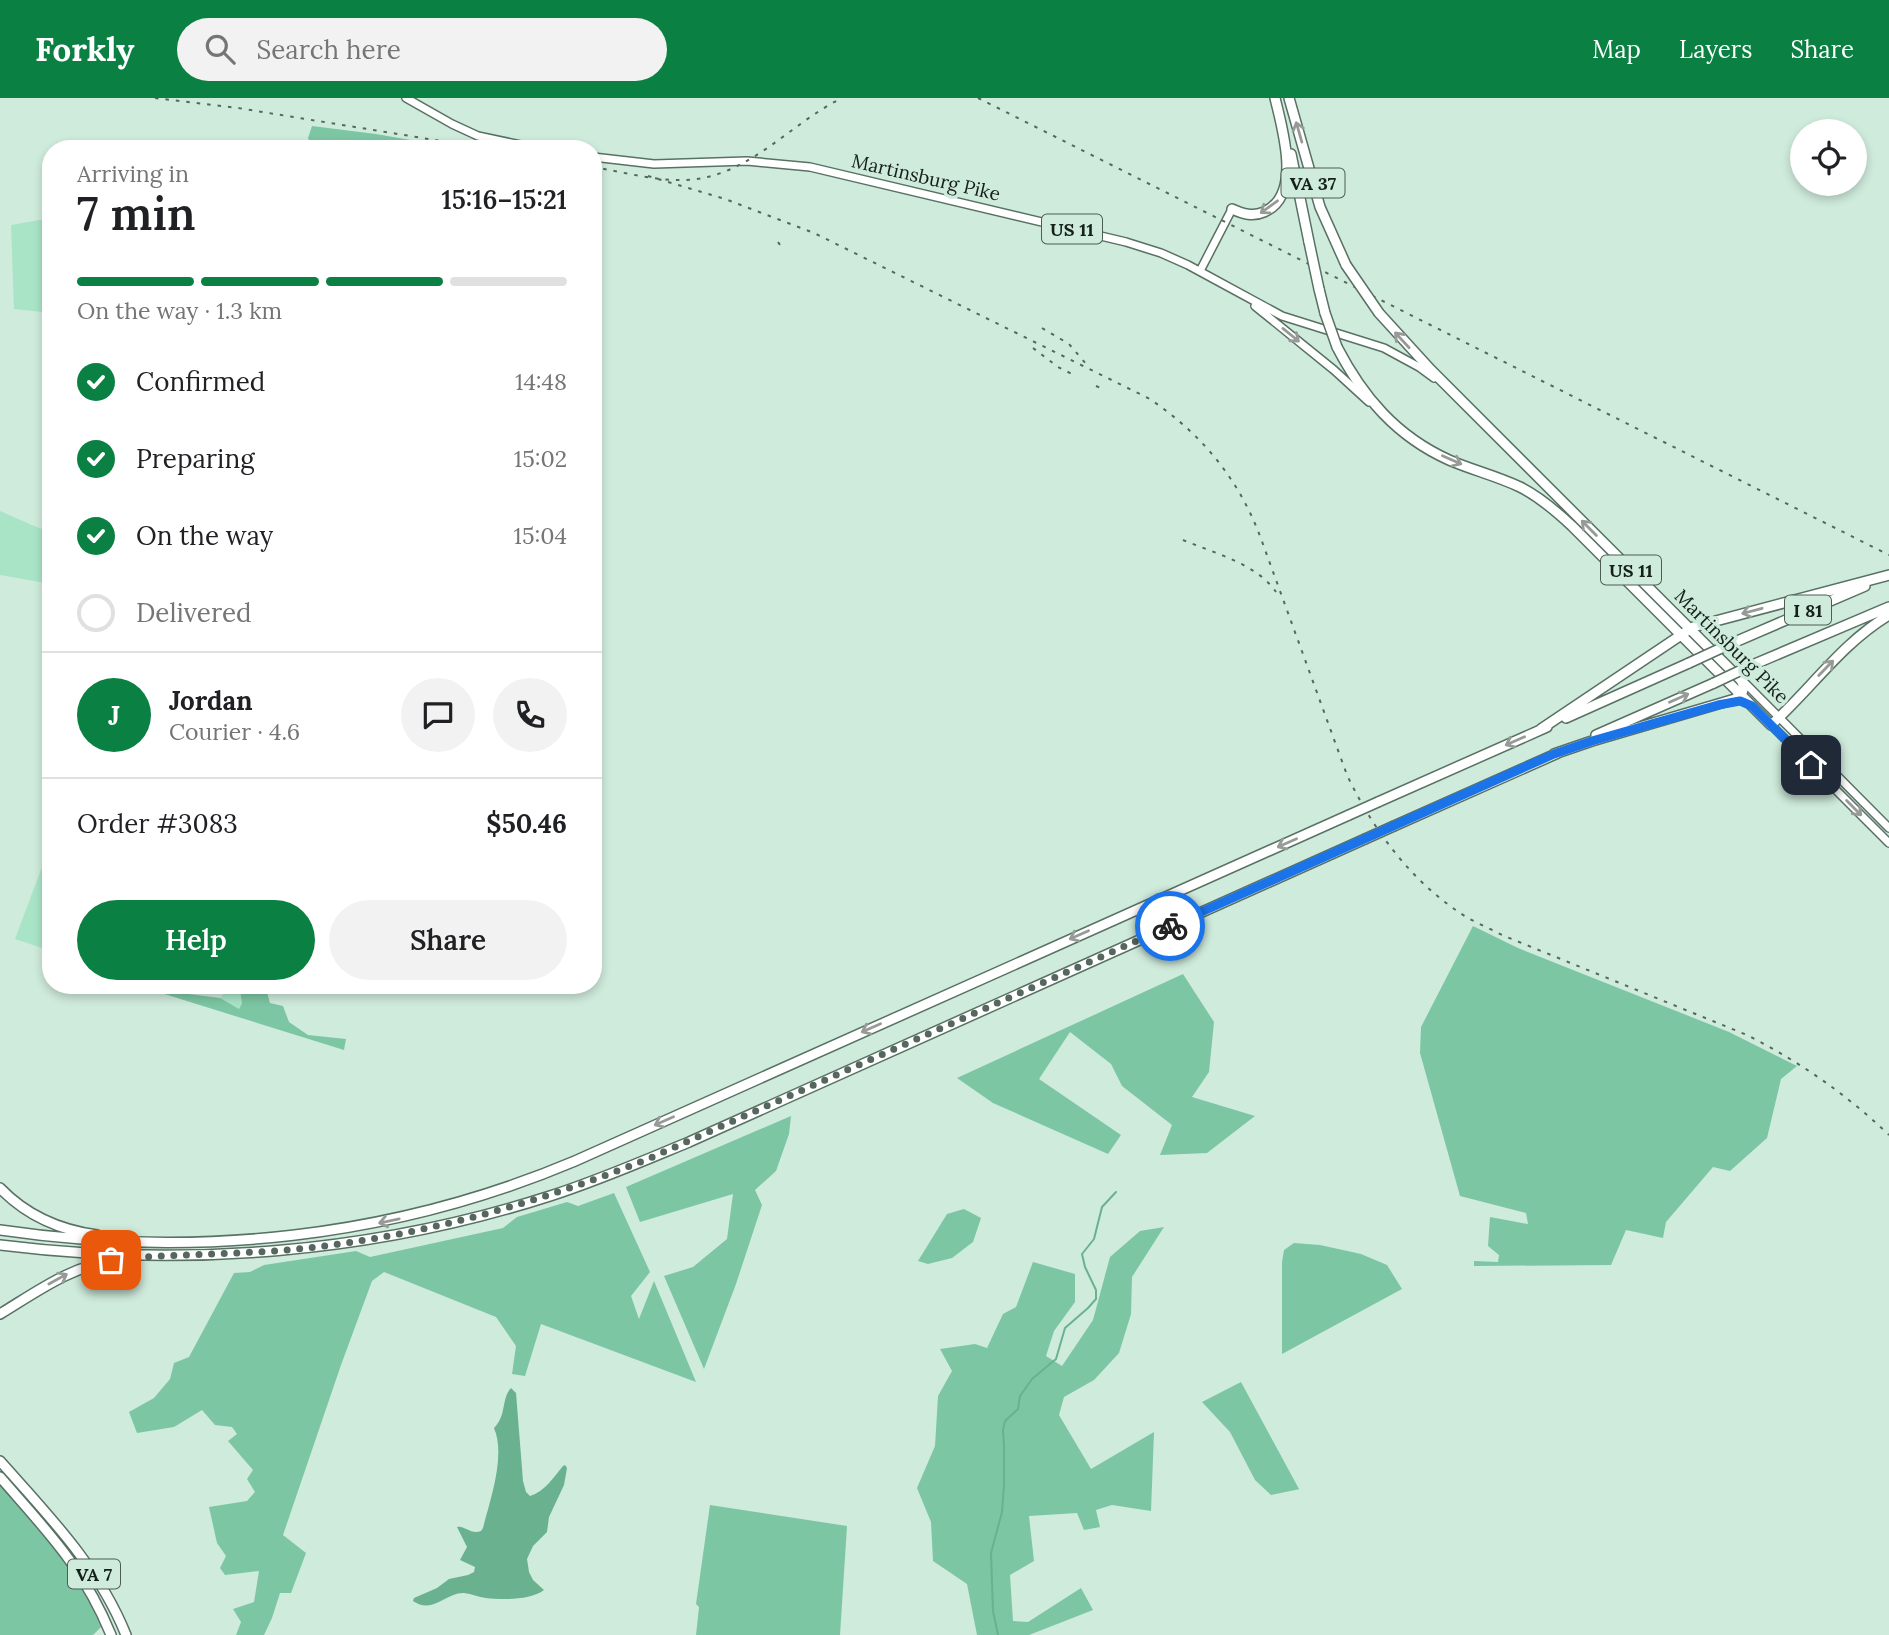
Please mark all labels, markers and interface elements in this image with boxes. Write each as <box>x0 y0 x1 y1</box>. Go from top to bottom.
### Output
search box <box>177 18 667 81</box>
text: Forkly <box>35 28 135 70</box>
icon: search <box>201 30 239 68</box>
text: Search here <box>257 33 401 66</box>
text: Map <box>1592 34 1641 65</box>
text: Layers <box>1679 34 1752 65</box>
text: Share <box>1790 34 1854 65</box>
map controls <box>1790 119 1867 196</box>
button: locate <box>1790 119 1867 196</box>
one-way arrow <box>1291 121 1304 143</box>
street label: Martinsburg Pike <box>849 148 1003 206</box>
text: Arriving in <box>77 159 189 188</box>
road number: VA 37 <box>1282 168 1344 198</box>
text: 15:16–15:21 <box>442 183 567 216</box>
text: 7 min <box>77 184 196 243</box>
one-way arrow <box>1259 199 1278 214</box>
road number: US 11 <box>1042 214 1102 244</box>
text: On the way · 1.3 km <box>77 296 282 325</box>
one-way arrow <box>1282 328 1300 343</box>
one-way arrow <box>1394 331 1410 349</box>
icon: check <box>77 363 115 401</box>
text: Confirmed <box>136 365 265 398</box>
text: 14:48 <box>515 367 567 396</box>
icon: check <box>77 440 115 478</box>
text: Preparing <box>136 442 255 475</box>
text: 15:02 <box>514 444 567 473</box>
one-way arrow <box>1440 454 1462 467</box>
icon: check <box>77 517 115 555</box>
text: On the way <box>136 519 273 552</box>
one-way arrow <box>1581 519 1598 536</box>
text: 15:04 <box>514 521 567 550</box>
road number: US 11 <box>1601 556 1661 584</box>
street label: Martinsburg Pike <box>1670 584 1794 708</box>
text: Delivered <box>136 596 252 629</box>
road number: I 81 <box>1785 596 1831 624</box>
one-way arrow <box>1741 605 1764 618</box>
one-way arrow <box>1817 660 1834 677</box>
button: chat <box>401 678 475 752</box>
button: phone <box>493 678 567 752</box>
text: Jordan <box>169 684 253 717</box>
one-way arrow <box>1668 691 1690 704</box>
text: J <box>108 699 120 732</box>
text: Courier · 4.6 <box>169 717 300 746</box>
one-way arrow <box>1504 735 1526 748</box>
pin <box>1781 735 1841 795</box>
icon: home <box>1792 746 1830 784</box>
one-way arrow <box>1845 799 1862 816</box>
text: Order #3083 <box>77 807 238 840</box>
text: $50.46 <box>486 807 567 840</box>
one-way arrow <box>1277 837 1298 850</box>
courier <box>1135 891 1205 961</box>
button: Help <box>77 900 315 980</box>
button: Share <box>329 900 567 980</box>
icon: bike <box>1151 907 1189 945</box>
one-way arrow <box>1069 929 1090 942</box>
one-way arrow <box>861 1022 883 1035</box>
one-way arrow <box>654 1115 675 1128</box>
one-way arrow <box>378 1214 401 1228</box>
pin <box>81 1230 141 1290</box>
icon: bag <box>92 1241 130 1279</box>
one-way arrow <box>47 1271 68 1285</box>
road number: VA 7 <box>68 1560 120 1588</box>

